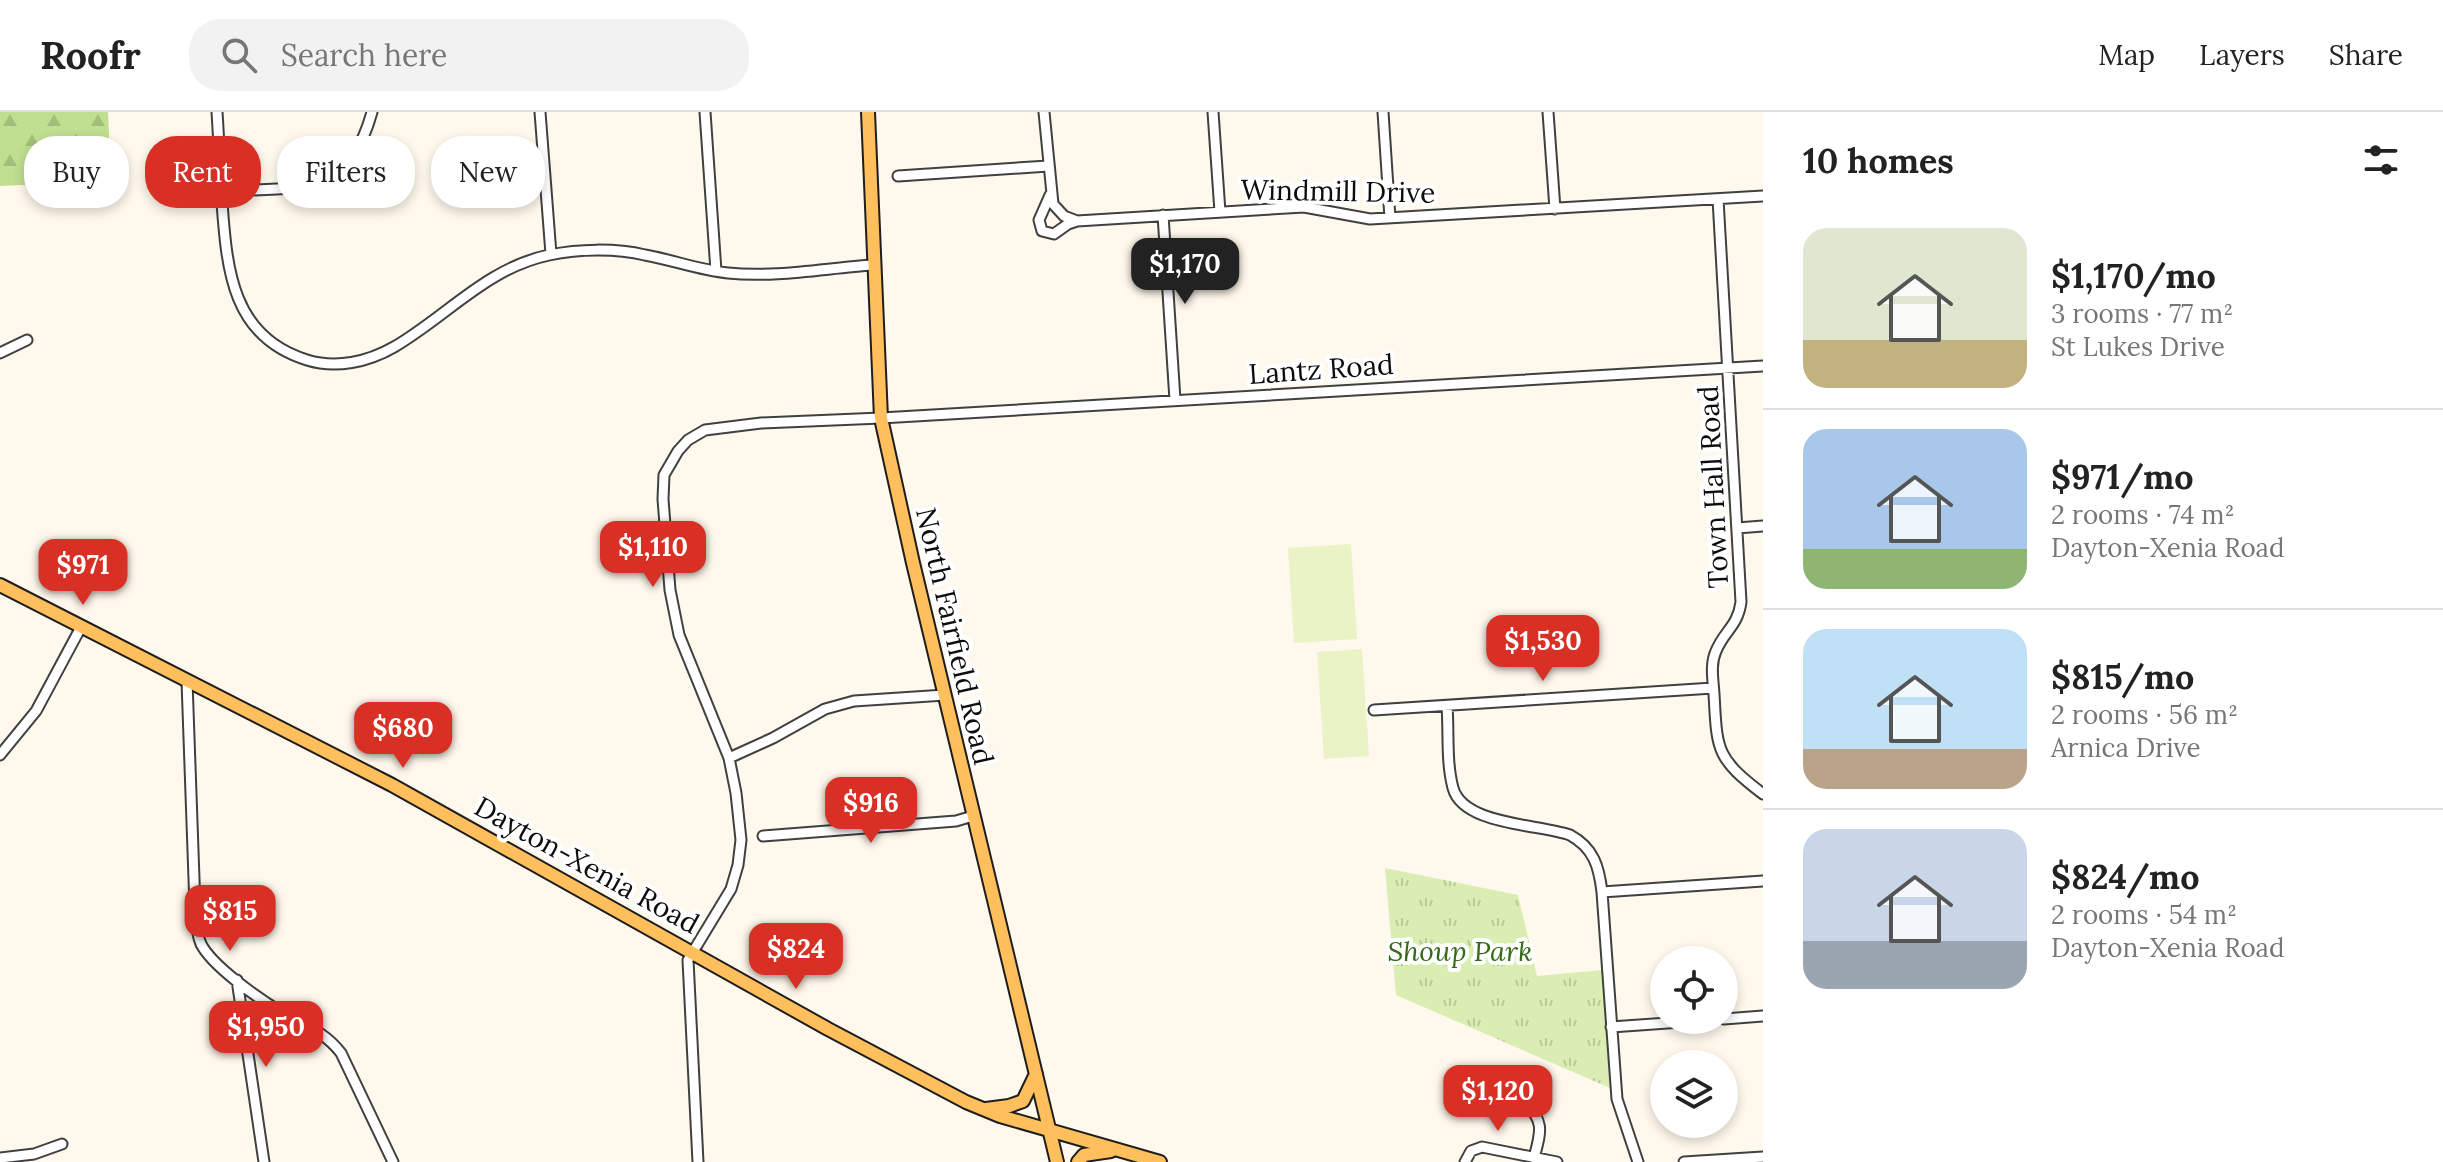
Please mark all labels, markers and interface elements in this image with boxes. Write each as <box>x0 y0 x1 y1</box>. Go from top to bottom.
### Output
search box <box>189 19 749 91</box>
text: Roofr <box>40 31 141 79</box>
icon: search <box>217 33 261 77</box>
text: Search here <box>281 36 447 74</box>
text: Map <box>2098 37 2155 73</box>
text: Layers <box>2199 37 2285 73</box>
text: Share <box>2329 37 2403 73</box>
chip: Buy <box>24 136 129 208</box>
chip: Rent <box>145 136 261 208</box>
chip: Filters <box>277 136 415 208</box>
chip: New <box>431 136 545 208</box>
icon: filters <box>2359 138 2403 182</box>
text: 10 homes <box>1803 139 1954 182</box>
street label: Windmill Drive <box>1240 171 1436 211</box>
pin: $1,170 <box>1120 238 1250 306</box>
text: $1,170 <box>1149 247 1221 280</box>
text: $1,170/mo <box>2051 254 2216 297</box>
icon: home <box>1867 260 1963 356</box>
text: 3 rooms · 77 m² <box>2051 297 2233 330</box>
text: St Lukes Drive <box>2051 330 2225 363</box>
street label: Lantz Road <box>1247 346 1395 392</box>
street label: Town Hall Road <box>1690 385 1736 589</box>
text: $971/mo <box>2051 455 2194 498</box>
icon: home <box>1867 461 1963 557</box>
text: 2 rooms · 74 m² <box>2051 498 2235 531</box>
street label: North Fairfield Road <box>908 504 1002 768</box>
pin: $1,110 <box>588 521 718 589</box>
text: $1,110 <box>618 530 688 563</box>
text: Dayton-Xenia Road <box>2051 531 2285 564</box>
pin: $971 <box>36 539 130 607</box>
text: $971 <box>56 548 110 581</box>
pin: $1,530 <box>1478 615 1608 683</box>
text: $1,530 <box>1504 624 1582 657</box>
text: $815/mo <box>2051 655 2194 698</box>
icon: home <box>1867 661 1963 757</box>
text: 2 rooms · 56 m² <box>2051 698 2238 731</box>
pin: $680 <box>356 702 450 770</box>
text: $680 <box>372 711 434 744</box>
text: Arnica Drive <box>2051 731 2201 764</box>
pin: $916 <box>824 777 918 845</box>
text: $916 <box>843 786 899 819</box>
street label: Dayton-Xenia Road <box>468 788 706 942</box>
text: $824/mo <box>2051 855 2199 898</box>
icon: home <box>1867 861 1963 957</box>
pin: $815 <box>183 885 277 953</box>
text: $815 <box>203 894 257 927</box>
text: 2 rooms · 54 m² <box>2051 898 2237 931</box>
pin: $824 <box>749 923 843 991</box>
text: Dayton-Xenia Road <box>2051 931 2285 964</box>
text: $824 <box>767 932 825 965</box>
park label: Shoup Park <box>1387 933 1533 969</box>
map controls <box>1650 946 1738 1138</box>
button: locate <box>1650 946 1738 1034</box>
pin: $1,950 <box>201 1001 331 1069</box>
text: $1,950 <box>227 1010 305 1043</box>
button: layers <box>1650 1050 1738 1138</box>
pin: $1,120 <box>1433 1065 1563 1133</box>
text: $1,120 <box>1461 1074 1535 1107</box>

